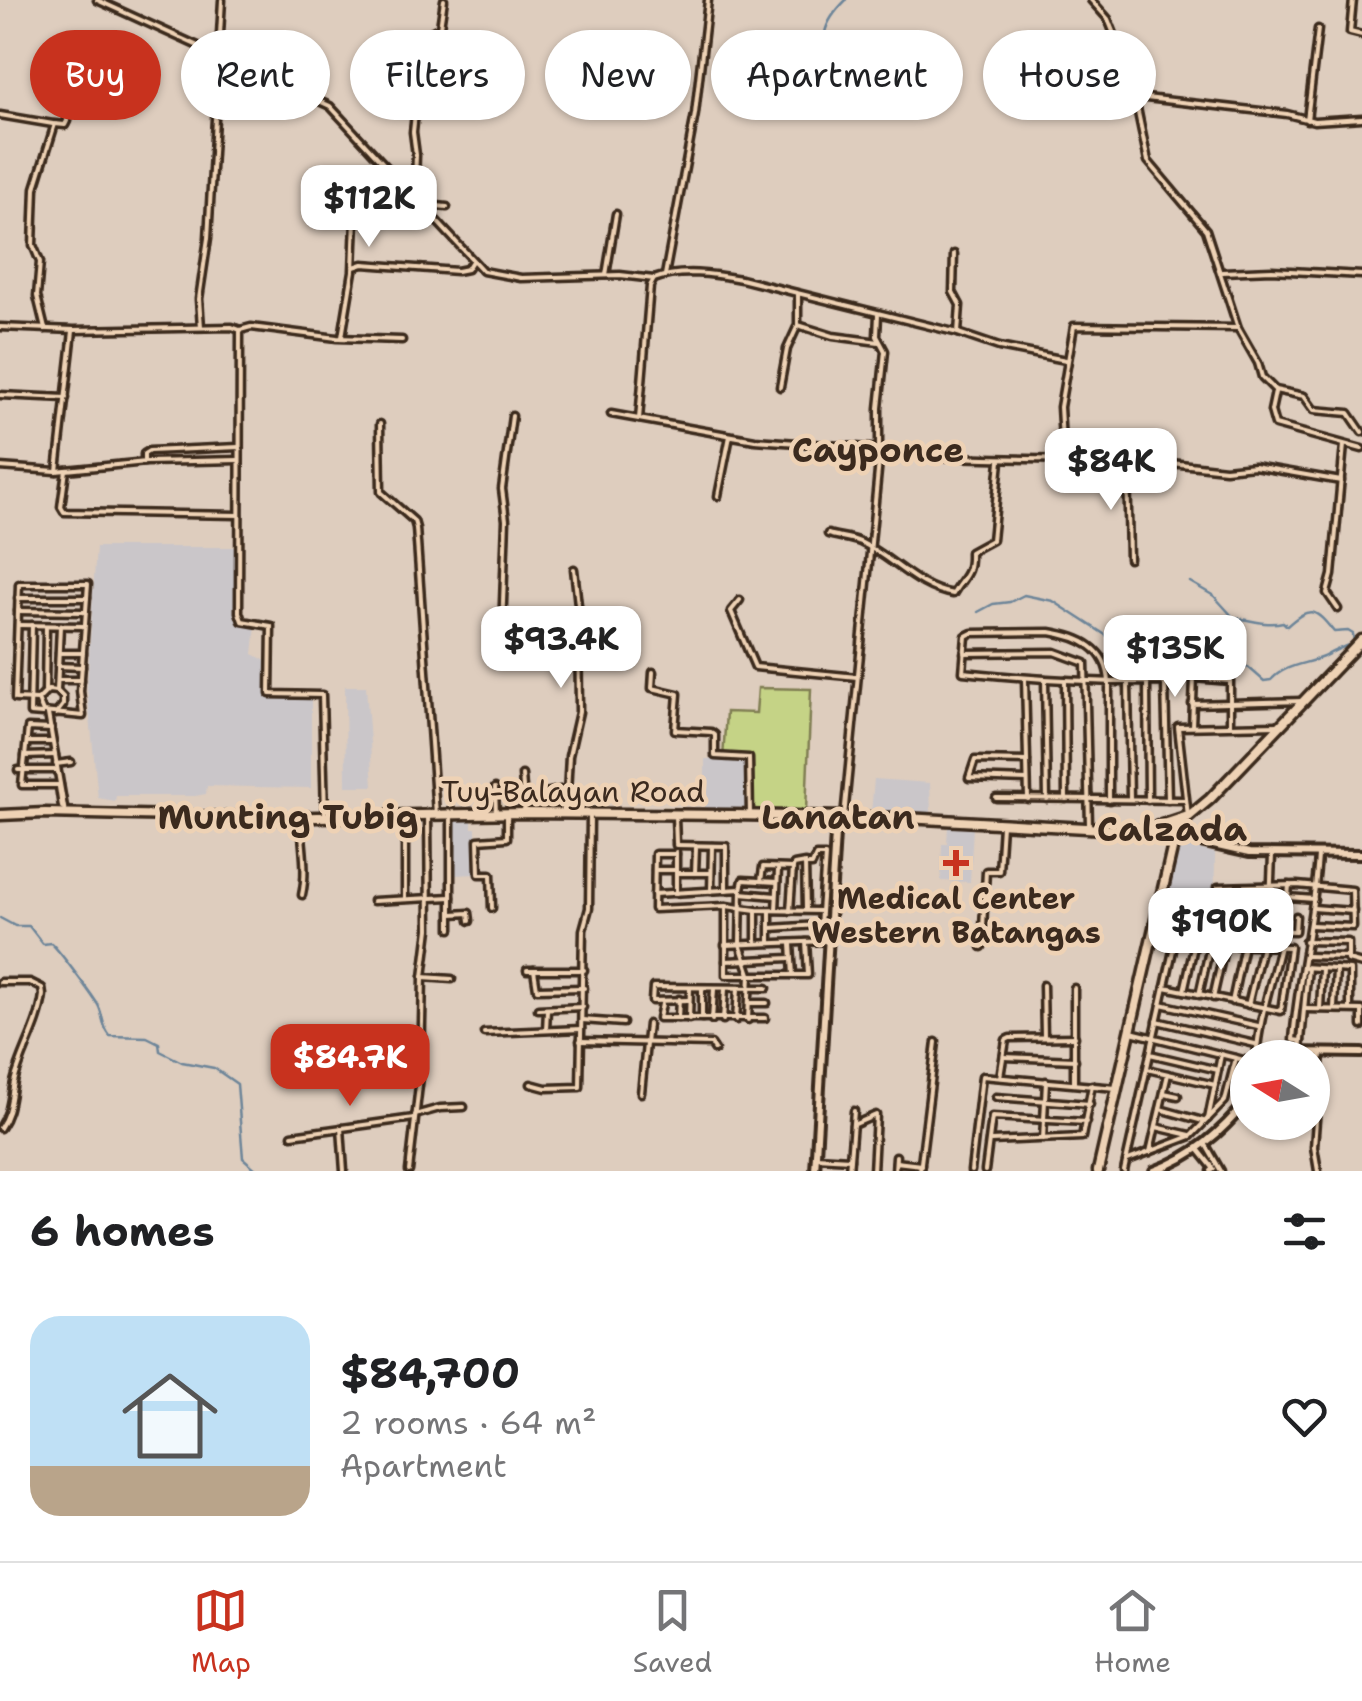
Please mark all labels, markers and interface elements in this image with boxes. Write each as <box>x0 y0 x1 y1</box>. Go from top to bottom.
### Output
chip: Buy <box>30 30 161 120</box>
chip: Rent <box>181 30 330 120</box>
chip: Filters <box>350 30 525 120</box>
chip: New <box>545 30 691 120</box>
chip: Apartment <box>711 30 963 120</box>
chip: House <box>983 30 1156 120</box>
pin: $112K <box>299 165 439 250</box>
text: $112K <box>323 176 415 219</box>
district label: Cayponce <box>792 426 964 473</box>
pin: $84K <box>1052 428 1170 513</box>
text: $84K <box>1067 439 1155 482</box>
pin: $93.4K <box>480 606 642 691</box>
pin: $135K <box>1105 615 1245 700</box>
text: $93.4K <box>503 617 619 660</box>
text: $135K <box>1126 626 1224 669</box>
street label: Tuy-Balayan Road <box>441 771 705 812</box>
district label: Munting Tubig <box>157 793 419 840</box>
district label: Lanatan <box>761 793 915 840</box>
district label: Calzada <box>1097 805 1247 852</box>
marker: Medical Center Western Batangas <box>943 850 969 876</box>
place label: Medical Center Western Batangas <box>811 878 1101 953</box>
pin: $190K <box>1151 888 1291 973</box>
text: $190K <box>1170 899 1272 942</box>
pin: $84.7K <box>269 1024 431 1109</box>
text: $84.7K <box>293 1035 407 1078</box>
north arrow <box>1230 1040 1330 1140</box>
map controls <box>1230 1040 1330 1140</box>
text: 6 homes <box>30 1203 215 1259</box>
icon: filters <box>1277 1204 1332 1259</box>
text: $84,700 <box>340 1345 520 1401</box>
icon: home <box>110 1356 230 1476</box>
icon: heart <box>1277 1389 1332 1444</box>
text: 2 rooms · 64 m² <box>340 1401 596 1444</box>
text: Apartment <box>340 1444 507 1487</box>
tab: Map <box>191 1583 251 1681</box>
tab: Saved <box>633 1583 712 1681</box>
tab: Home <box>1094 1583 1171 1681</box>

